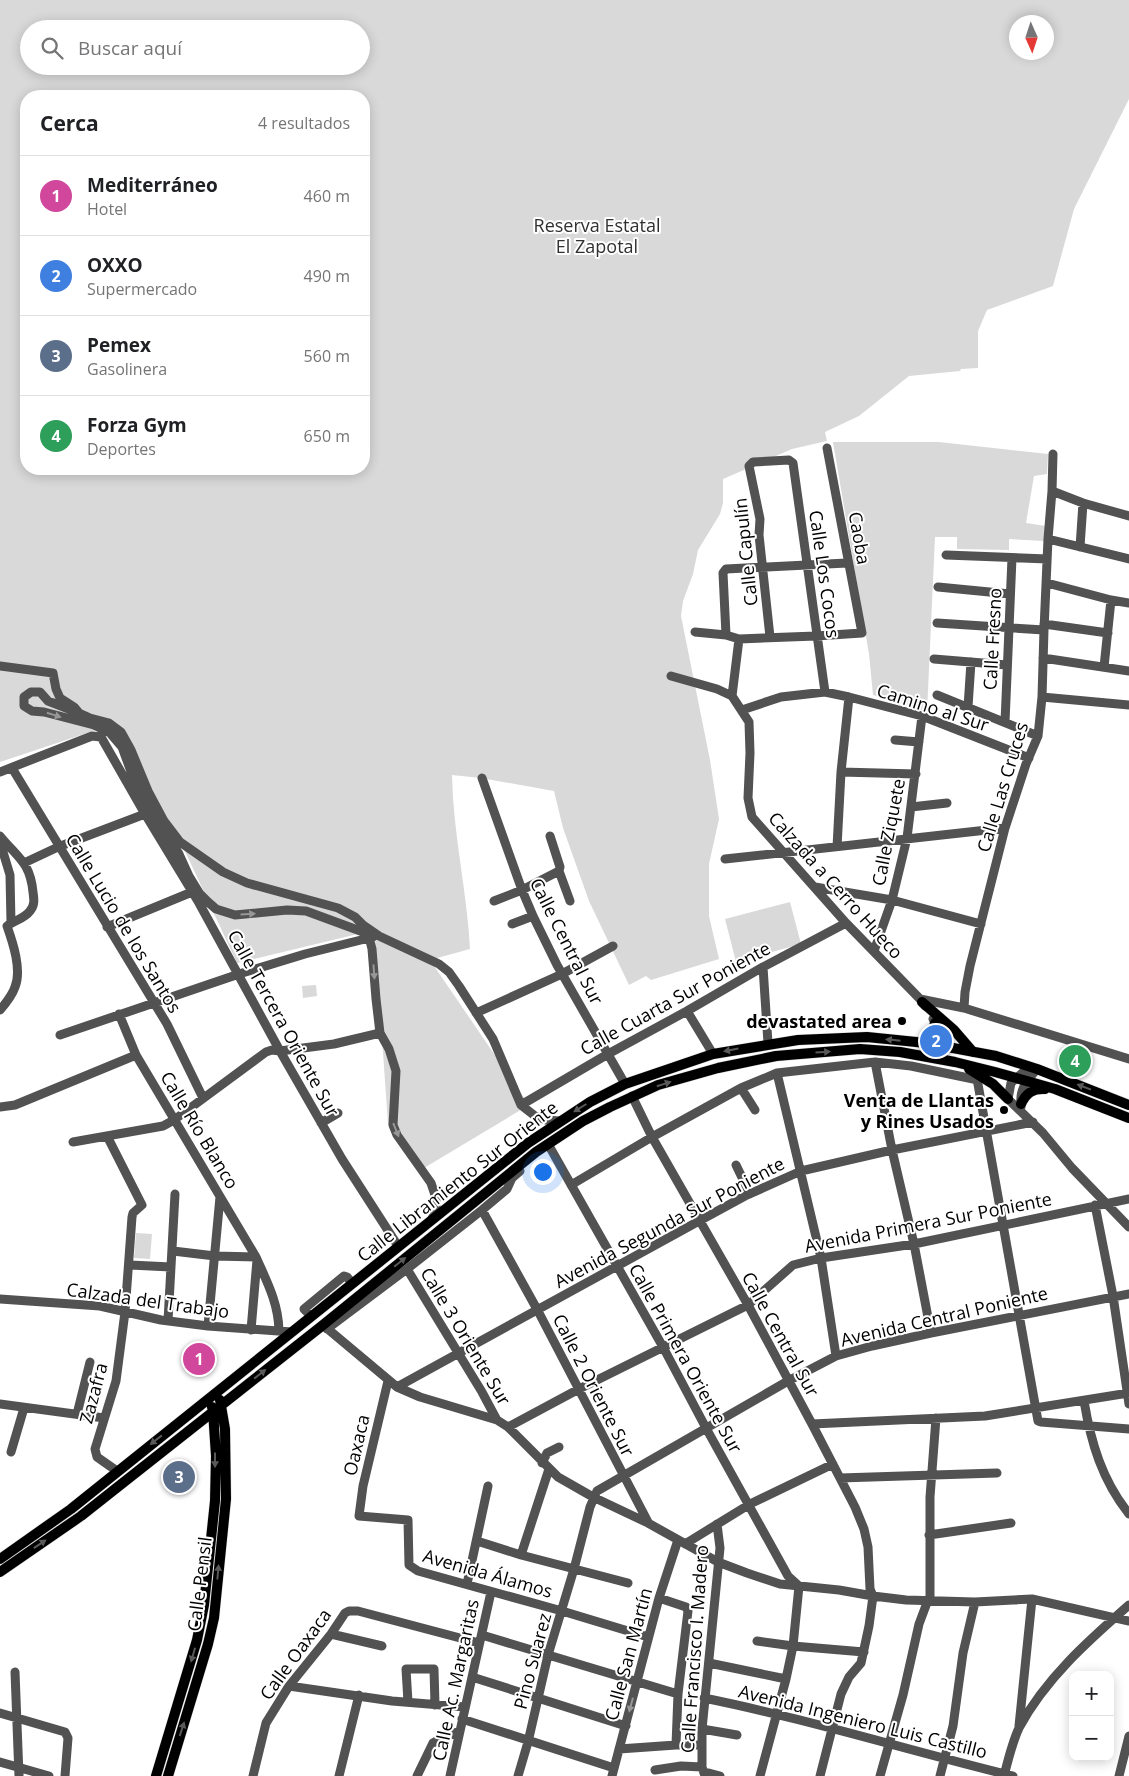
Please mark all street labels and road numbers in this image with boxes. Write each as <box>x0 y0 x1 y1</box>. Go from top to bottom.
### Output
street label: Calle Capulín <box>727 497 763 607</box>
street label: Calle Los Cocos <box>804 509 846 639</box>
street label: Caoba <box>844 510 876 566</box>
street label: Calle Fresno <box>977 587 1007 691</box>
street label: Camino al Sur <box>874 678 993 737</box>
street label: Calle Las Cruces <box>971 719 1033 855</box>
street label: Calle Ziquete <box>866 776 910 888</box>
street label: Calzada a Cerro Hueco <box>763 806 909 964</box>
street label: Calle Lucio de los Santos <box>61 829 187 1017</box>
street label: Calle Central Sur <box>525 874 610 1009</box>
street label: Calle Tercera Oriente Sur <box>223 925 346 1121</box>
street label: Calle Cuarta Sur Poniente <box>576 936 774 1060</box>
street label: Calle Río Blanco <box>155 1067 245 1193</box>
street label: Calle Libramiento Sur Oriente <box>352 1095 562 1267</box>
street label: Avenida Segunda Sur Poniente <box>550 1151 788 1293</box>
street label: Avenida Primera Sur Poniente <box>802 1186 1054 1258</box>
street label: Calle Primera Oriente Sur <box>624 1259 749 1458</box>
street label: Calle 3 Oriente Sur <box>415 1263 517 1410</box>
street label: Calle Central Sur <box>737 1267 825 1401</box>
street label: Calzada del Trabajo <box>65 1277 231 1323</box>
street label: Avenida Central Poniente <box>838 1280 1050 1352</box>
street label: Calle 2 Oriente Sur <box>548 1310 641 1461</box>
street label: Zazafra <box>73 1360 113 1426</box>
street label: Oaxaca <box>337 1412 375 1478</box>
street label: Calle Pensil <box>181 1535 217 1633</box>
street label: Avenida Álamos <box>420 1543 556 1603</box>
street label: Calle Francisco I. Madero <box>675 1544 713 1754</box>
street label: Calle San Martín <box>599 1585 657 1723</box>
street label: Calle Ac. Margaritas <box>426 1597 484 1763</box>
street label: Calle Oaxaca <box>254 1604 336 1704</box>
street label: Pino Suarez <box>508 1610 556 1712</box>
street label: Avenida Ingeniero Luis Castillo <box>736 1678 990 1764</box>

